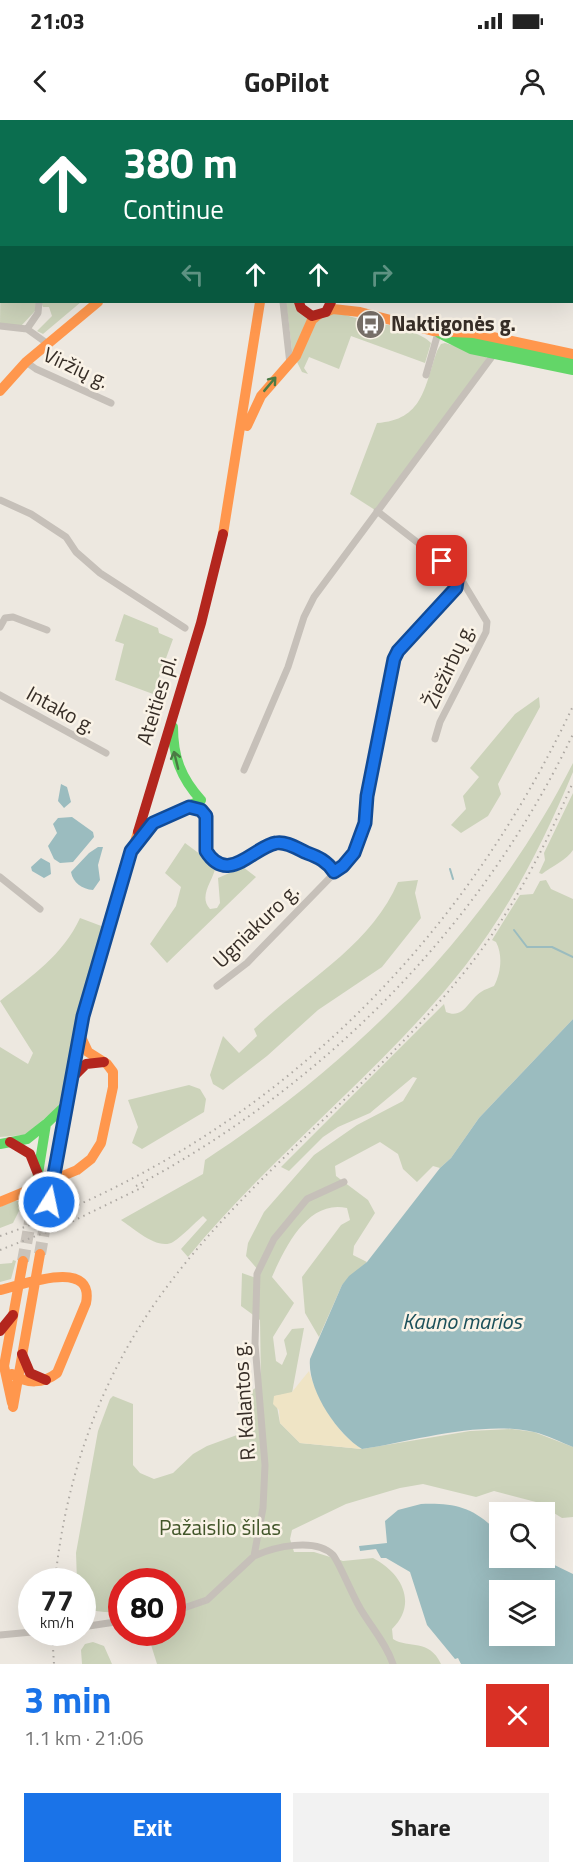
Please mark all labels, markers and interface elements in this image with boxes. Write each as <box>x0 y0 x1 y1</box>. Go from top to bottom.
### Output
text: 21:03 <box>30 4 85 38</box>
text: GoPilot <box>244 61 329 102</box>
icon: back <box>24 65 57 98</box>
icon: person <box>516 65 549 98</box>
text: 380 m <box>123 130 238 194</box>
icon: ahead <box>24 144 102 222</box>
text: Continue <box>123 188 224 229</box>
icon: left <box>176 258 209 291</box>
icon: ahead <box>239 258 272 291</box>
icon: ahead <box>302 258 335 291</box>
icon: right <box>365 258 398 291</box>
place label: Naktigonės g. <box>391 307 516 339</box>
bus stop icon: Naktigonės g. <box>354 308 386 340</box>
street label: Viržių g. <box>38 338 115 396</box>
one-way arrow <box>263 377 277 392</box>
pin <box>416 535 467 586</box>
icon: arrive <box>425 544 458 577</box>
street label: Žiežirbų g. <box>415 618 482 713</box>
street label: Ateities pl. <box>127 651 185 748</box>
street label: Intako g. <box>21 677 102 741</box>
one-way arrow <box>169 751 181 770</box>
street label: Ugniakuro g. <box>205 876 306 975</box>
position arrow <box>17 1170 81 1234</box>
water label: Kauno marios <box>402 1304 523 1338</box>
street label: R. Kalantos g. <box>223 1340 263 1462</box>
map controls <box>489 1502 555 1646</box>
button: search <box>489 1502 555 1568</box>
park label: Pažaislio šilas <box>159 1511 281 1543</box>
speed limit sign: 80 <box>108 1568 186 1646</box>
text: 77 <box>40 1577 74 1623</box>
button: layers <box>489 1580 555 1646</box>
text: km/h <box>40 1611 74 1634</box>
text: 3 min <box>24 1672 111 1727</box>
button: close <box>486 1684 549 1747</box>
text: 1.1 km · 21:06 <box>24 1722 144 1753</box>
button: Exit <box>24 1793 281 1862</box>
button: Share <box>293 1793 549 1862</box>

